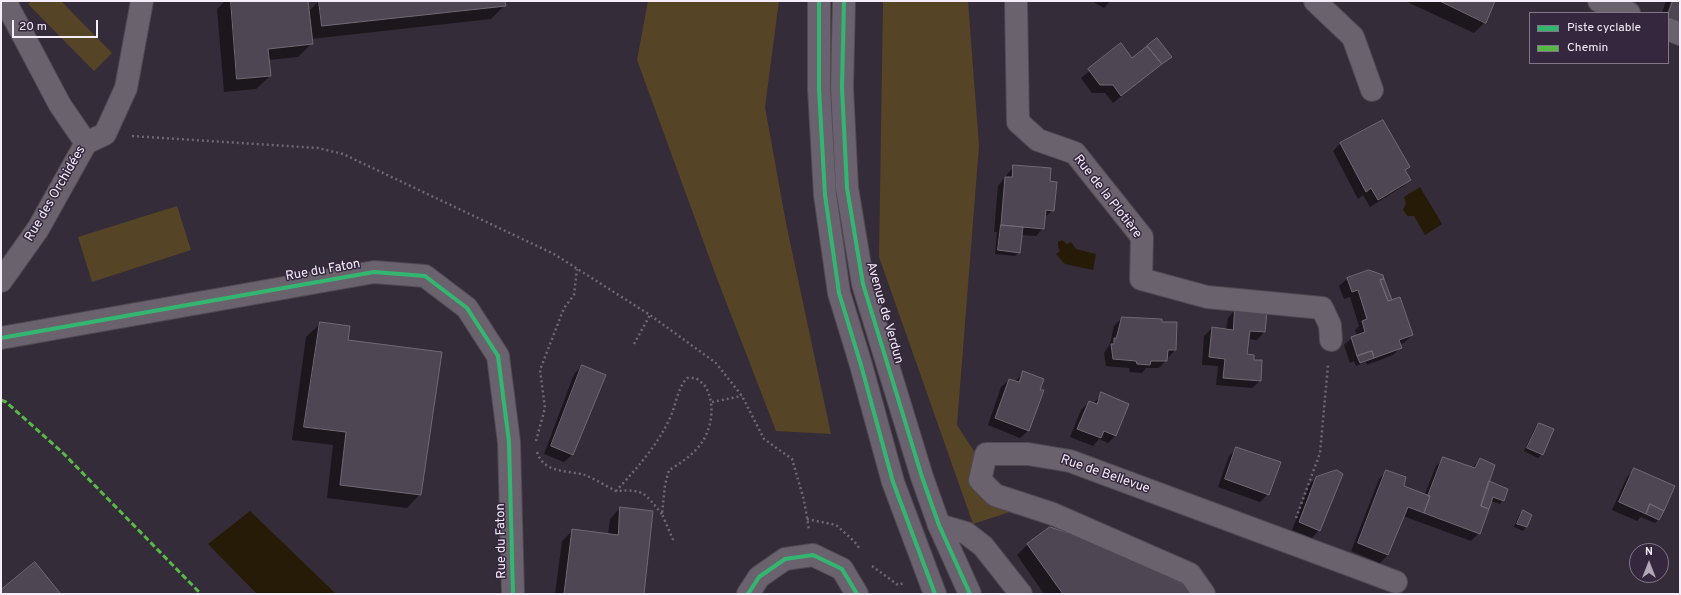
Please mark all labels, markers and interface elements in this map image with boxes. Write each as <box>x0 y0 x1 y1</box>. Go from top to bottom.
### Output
scale bar <box>14 12 100 38</box>
legend <box>1529 12 1669 64</box>
text: 20 m <box>19 19 47 35</box>
text: Piste cyclable <box>1567 20 1641 36</box>
text: Chemin <box>1567 40 1608 56</box>
street label: Rue des Orchidées <box>22 143 90 245</box>
street label: Rue de la Plotière <box>1070 152 1144 242</box>
street label: Rue du Faton <box>284 257 362 285</box>
street label: Avenue de Verdun <box>862 260 906 366</box>
street label: Rue de Bellevue <box>1058 452 1152 498</box>
street label: Rue du Faton <box>494 503 510 579</box>
north arrow <box>1629 543 1669 583</box>
text: N <box>1645 545 1653 559</box>

